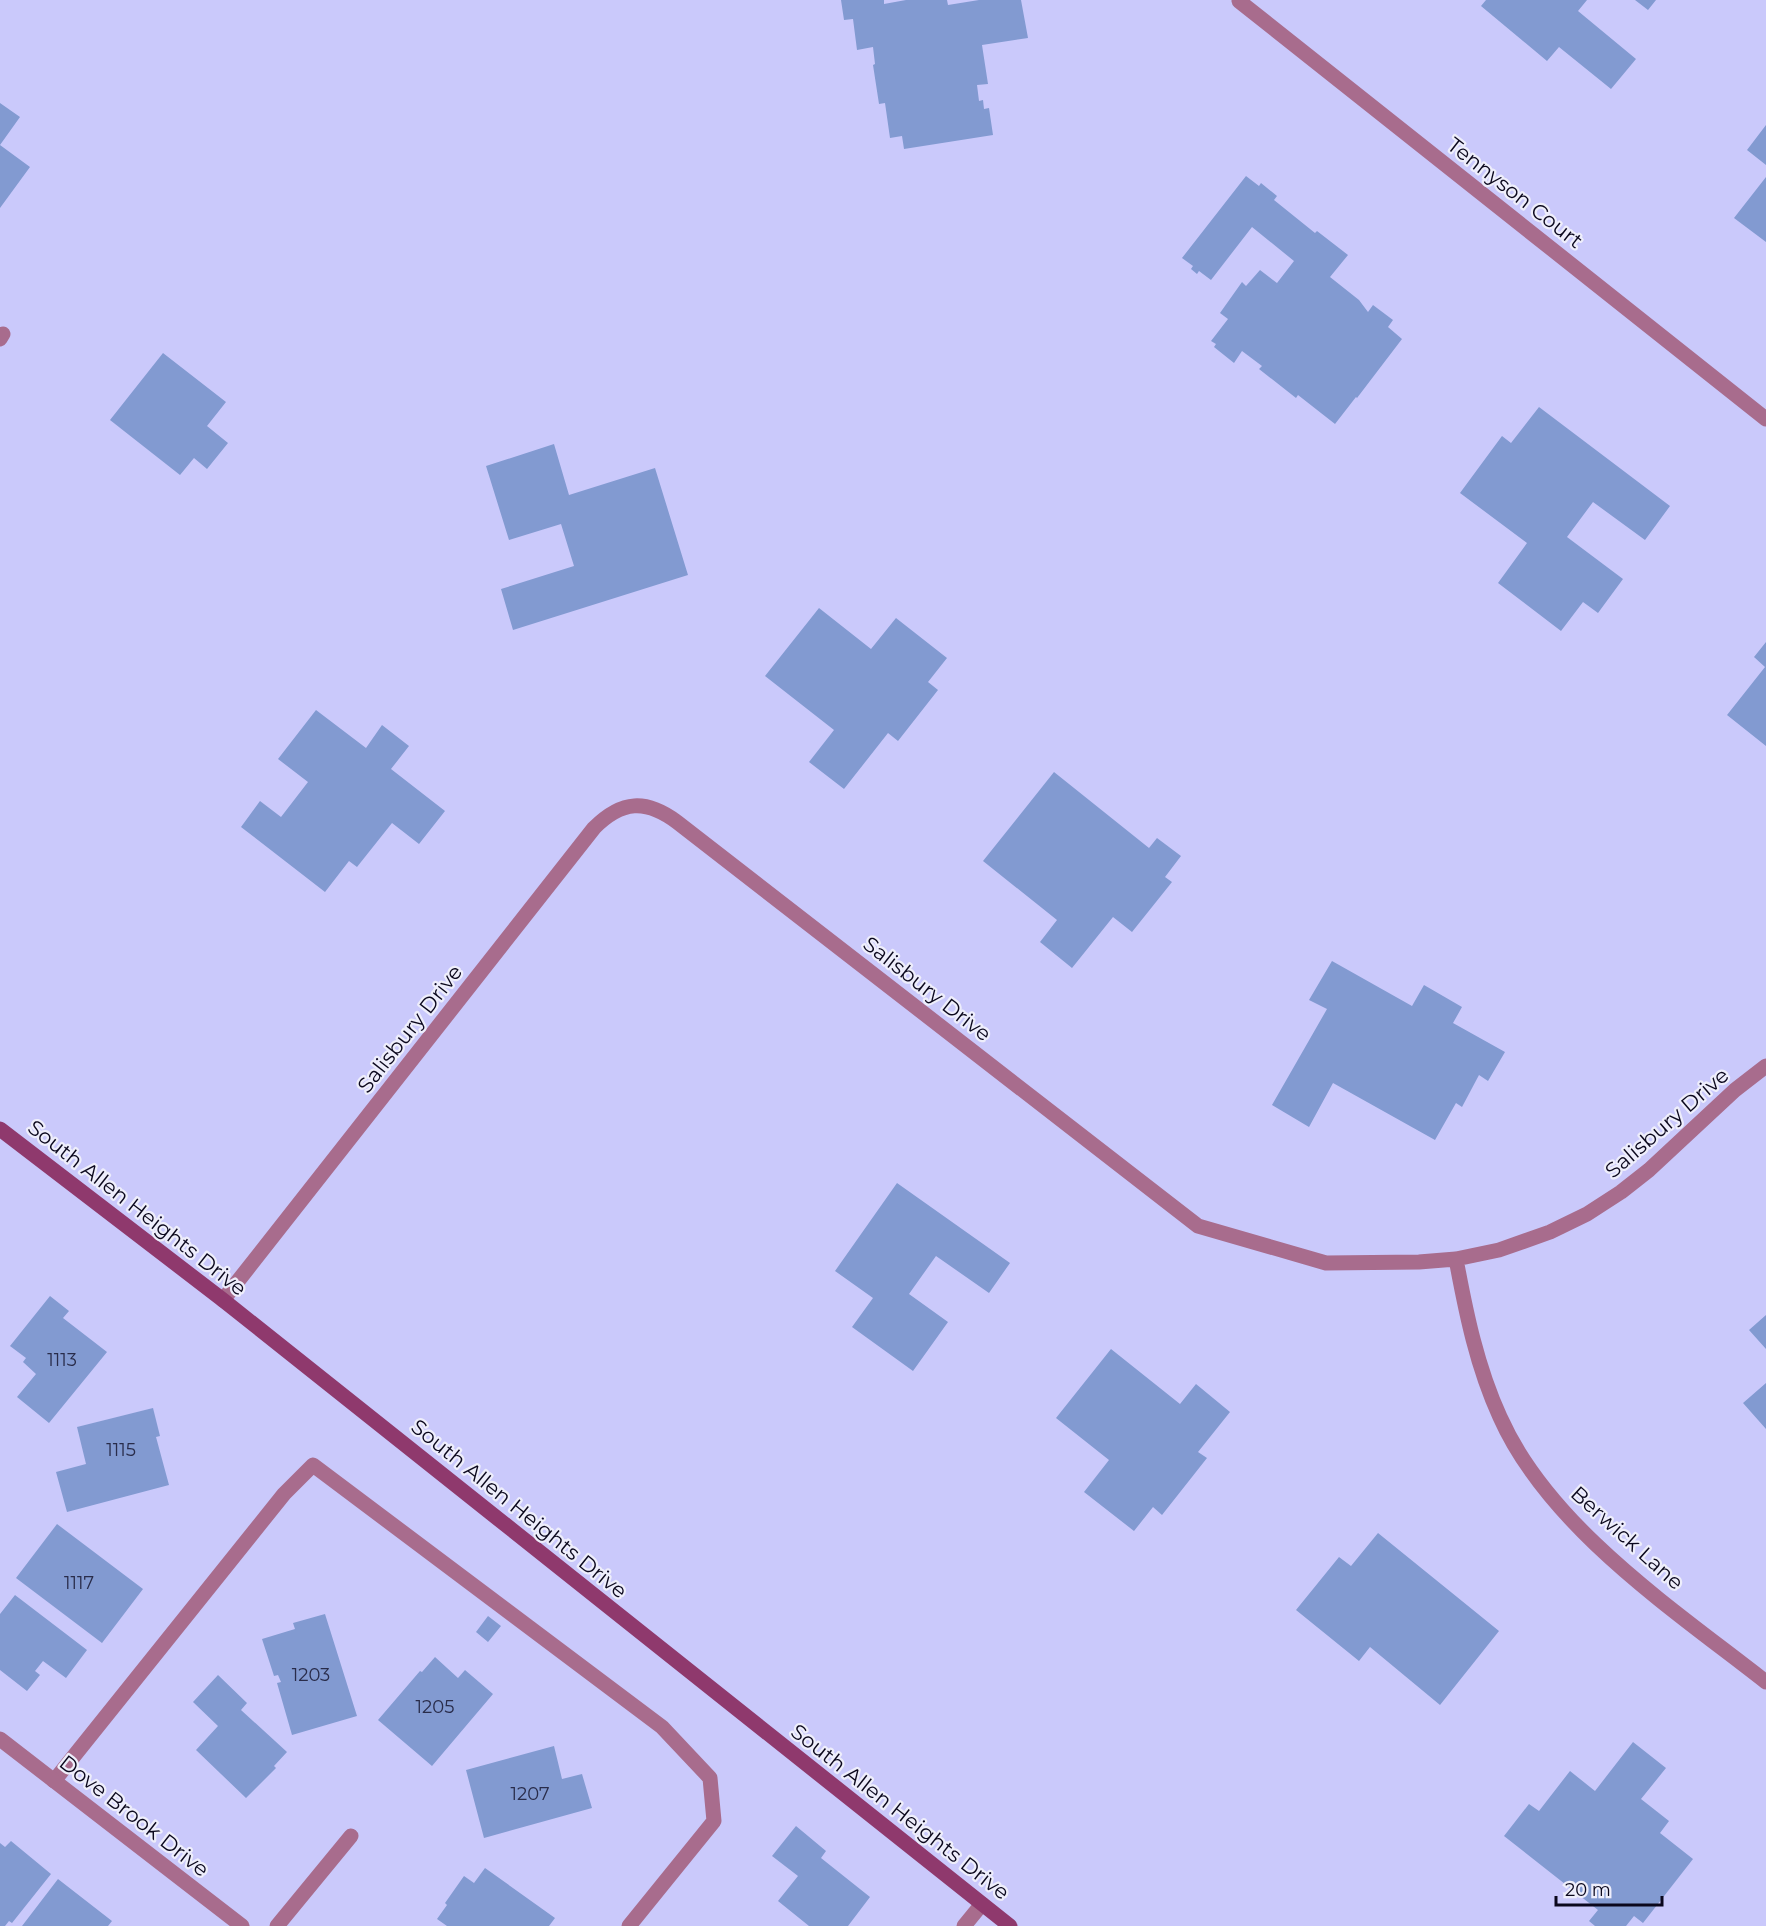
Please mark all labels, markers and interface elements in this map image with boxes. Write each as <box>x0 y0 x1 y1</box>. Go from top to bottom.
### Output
street label: Tennyson Court <box>1443 132 1588 253</box>
street label: Salisbury Drive <box>858 931 996 1046</box>
street label: Salisbury Drive <box>352 960 467 1098</box>
street label: Salisbury Drive <box>1600 1062 1734 1183</box>
street label: South Allen Heights Drive <box>23 1115 252 1301</box>
house number: 1113 <box>47 1349 77 1371</box>
street label: South Allen Heights Drive <box>406 1414 632 1603</box>
house number: 1115 <box>106 1439 136 1461</box>
street label: Berwick Lane <box>1566 1481 1689 1595</box>
house number: 1117 <box>64 1572 94 1594</box>
house number: 1203 <box>292 1664 330 1686</box>
house number: 1205 <box>416 1696 454 1718</box>
street label: South Allen Heights Drive <box>786 1719 1015 1905</box>
street label: Dove Brook Drive <box>55 1749 214 1882</box>
house number: 1207 <box>510 1783 550 1805</box>
scale bar <box>1556 1869 1662 1907</box>
text: 20 m <box>1565 1879 1611 1901</box>

